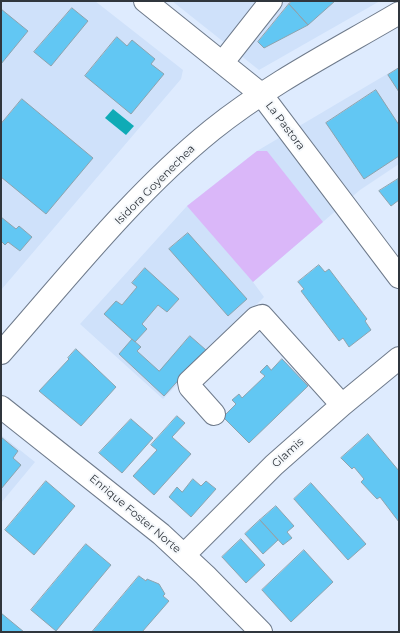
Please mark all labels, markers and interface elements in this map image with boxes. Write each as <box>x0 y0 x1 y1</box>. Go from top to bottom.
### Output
street label: La Pastora <box>263 99 307 153</box>
street label: Isidora Goyenechea <box>112 142 198 228</box>
street label: Glamis <box>269 435 307 471</box>
street label: Enrique Foster Norte <box>87 472 183 556</box>

